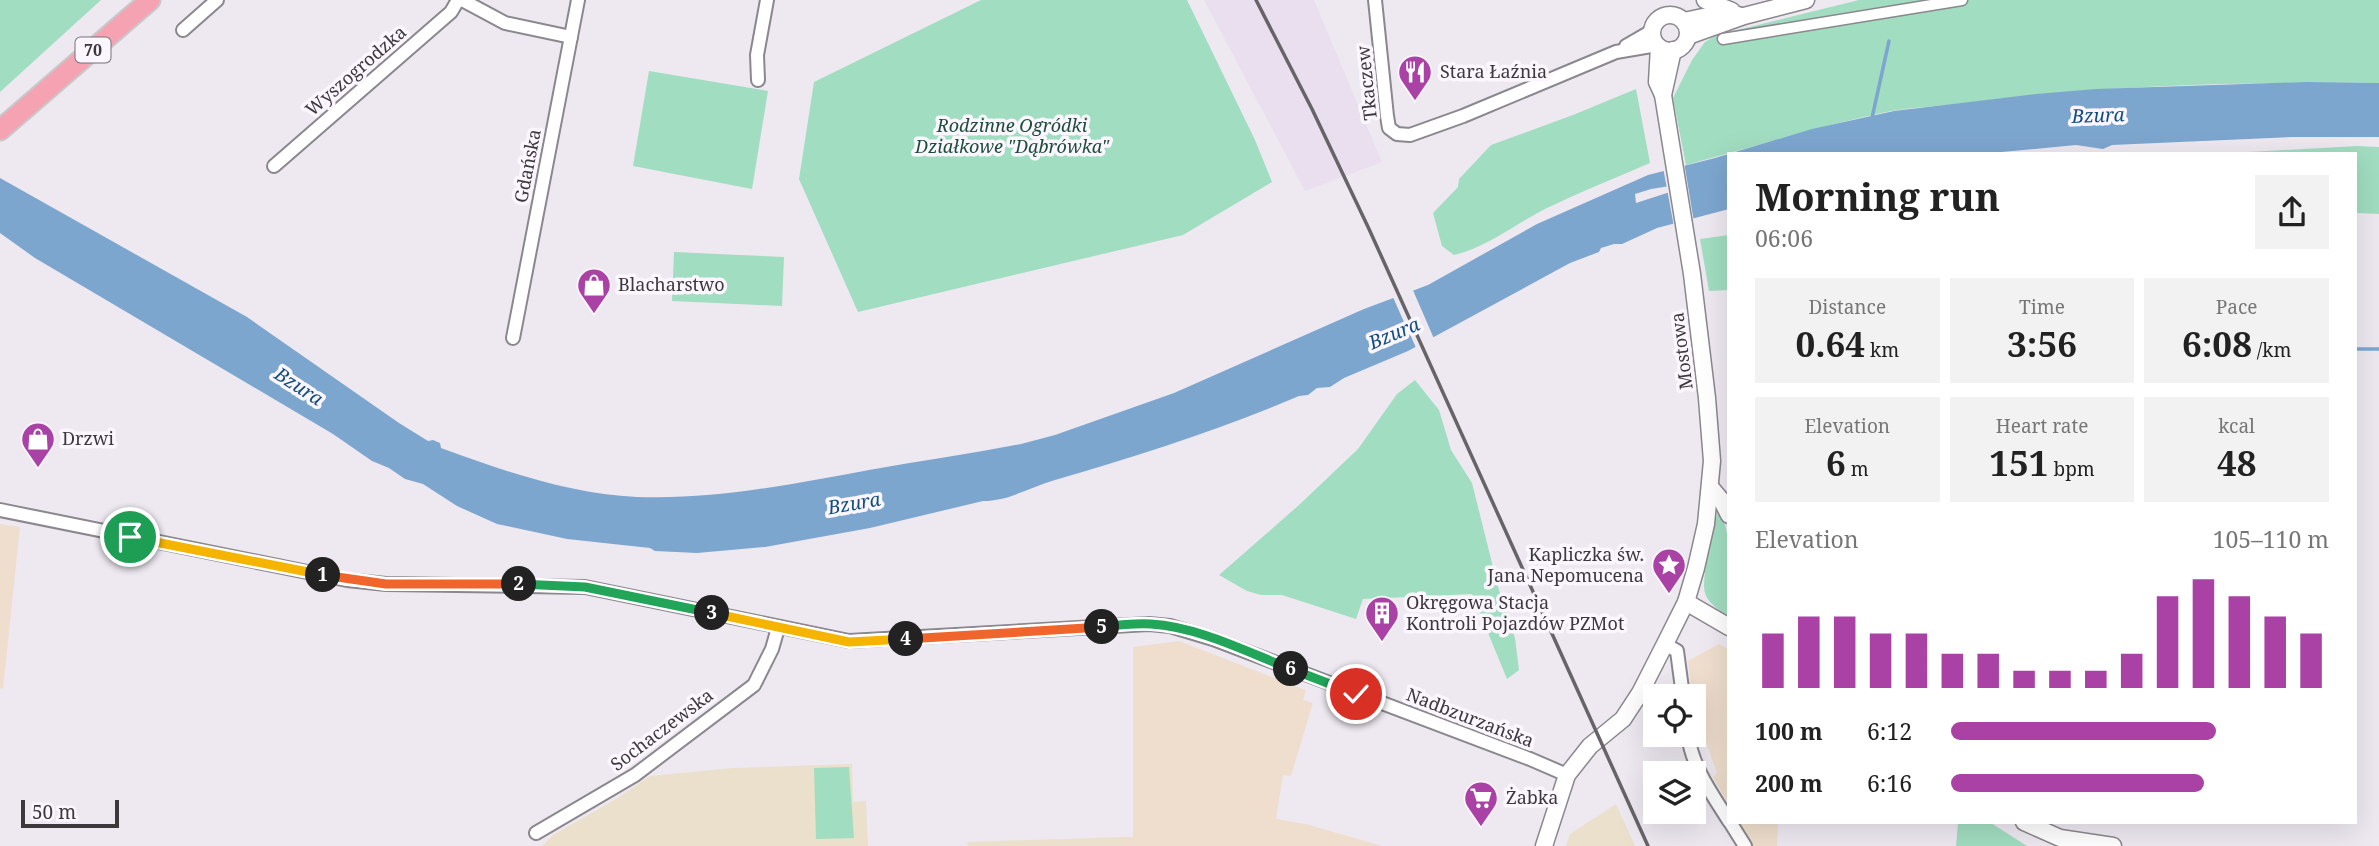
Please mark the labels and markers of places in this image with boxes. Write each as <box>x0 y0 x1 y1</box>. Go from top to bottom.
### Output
restaurant icon: Stara Łaźnia <box>1396 53 1434 102</box>
place label: Stara Łaźnia <box>1440 59 1547 83</box>
shop icon: Blacharstwo <box>575 266 613 315</box>
place label: Blacharstwo <box>618 272 725 296</box>
shop icon: Drzwi <box>19 420 57 469</box>
place label: Drzwi <box>62 426 114 450</box>
pin <box>100 507 160 567</box>
place label: Kapliczka św. Jana Nepomucena <box>1487 542 1644 587</box>
place icon: Kapliczka św. Jana Nepomucena <box>1650 546 1688 595</box>
pin: 1 <box>306 558 340 592</box>
pin: 2 <box>502 566 536 602</box>
place label: Okręgowa Stacja Kontroli Pojazdów PZMot <box>1406 590 1624 635</box>
building icon: Okręgowa Stacja Kontroli Pojazdów PZMot <box>1363 594 1401 643</box>
pin: 3 <box>694 596 730 630</box>
pin: 5 <box>1084 610 1120 644</box>
pin: 4 <box>888 622 923 656</box>
pin: 6 <box>1274 652 1308 686</box>
pin <box>1326 664 1386 724</box>
supermarket icon: Żabka <box>1462 779 1500 828</box>
place label: Żabka <box>1506 785 1559 809</box>

